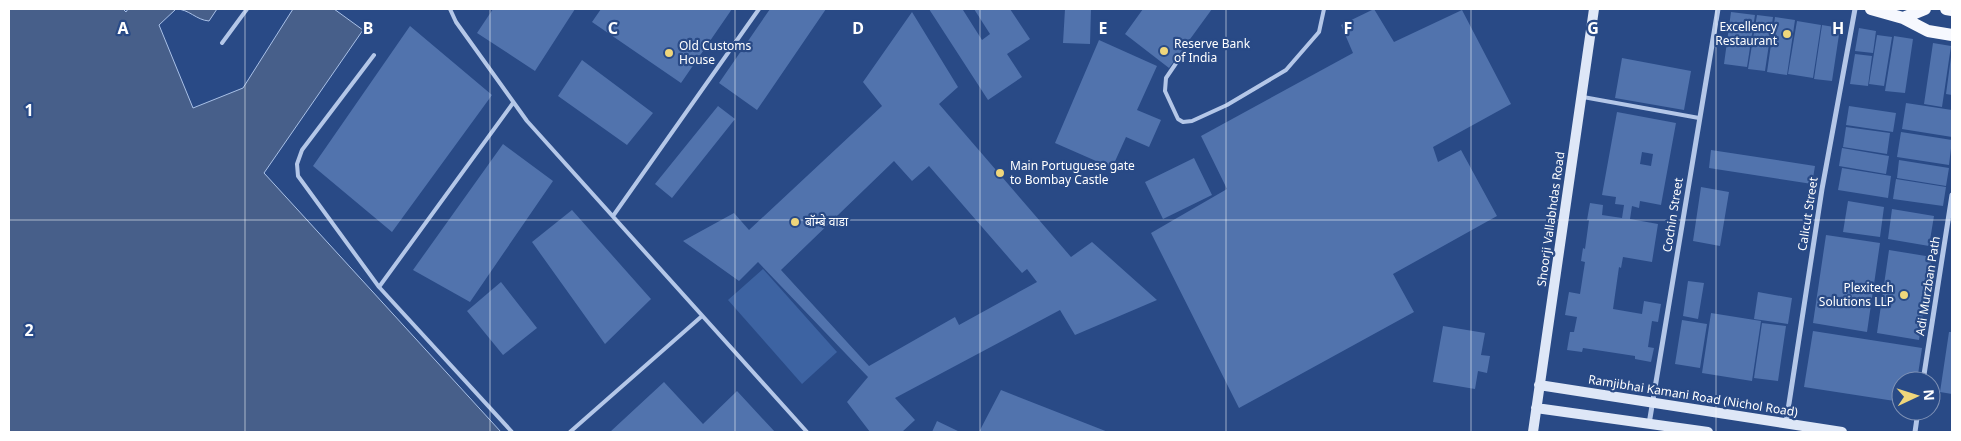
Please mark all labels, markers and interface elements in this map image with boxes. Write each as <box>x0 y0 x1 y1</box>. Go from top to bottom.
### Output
text: A <box>117 17 129 39</box>
text: B <box>363 17 373 39</box>
text: C <box>608 17 618 39</box>
text: D <box>852 17 864 39</box>
text: E <box>1099 17 1108 39</box>
text: F <box>1344 17 1352 39</box>
text: G <box>1587 17 1599 39</box>
text: H <box>1832 17 1844 39</box>
place label: Excellency Restaurant <box>1715 18 1778 49</box>
marker: Excellency Restaurant <box>1781 28 1793 40</box>
place label: Reserve Bank of India <box>1174 35 1251 66</box>
place label: Old Customs House <box>679 37 752 68</box>
marker: Reserve Bank of India <box>1158 45 1170 57</box>
marker: Old Customs House <box>663 47 675 59</box>
text: 1 <box>24 99 34 121</box>
street label: Shoorji Vallabhdas Road <box>1533 150 1568 287</box>
place label: Main Portuguese gate to Bombay Castle <box>1010 157 1135 188</box>
marker: Main Portuguese gate to Bombay Castle <box>994 167 1006 179</box>
street label: Calicut Street <box>1793 175 1822 252</box>
street label: Cochin Street <box>1658 176 1687 253</box>
place label: बॉम्बे वाडा <box>805 213 849 230</box>
marker: बॉम्बे वाडा <box>789 216 801 228</box>
street label: Adi Murzban Path <box>1911 235 1944 337</box>
place label: Plexitech Solutions LLP <box>1819 279 1894 310</box>
marker: Plexitech Solutions LLP <box>1898 289 1910 301</box>
text: 2 <box>24 319 34 341</box>
street label: Ramjibhai Kamani Road (Nichol Road) <box>1587 371 1799 421</box>
north arrow <box>1891 371 1941 421</box>
text: N <box>1920 389 1939 401</box>

